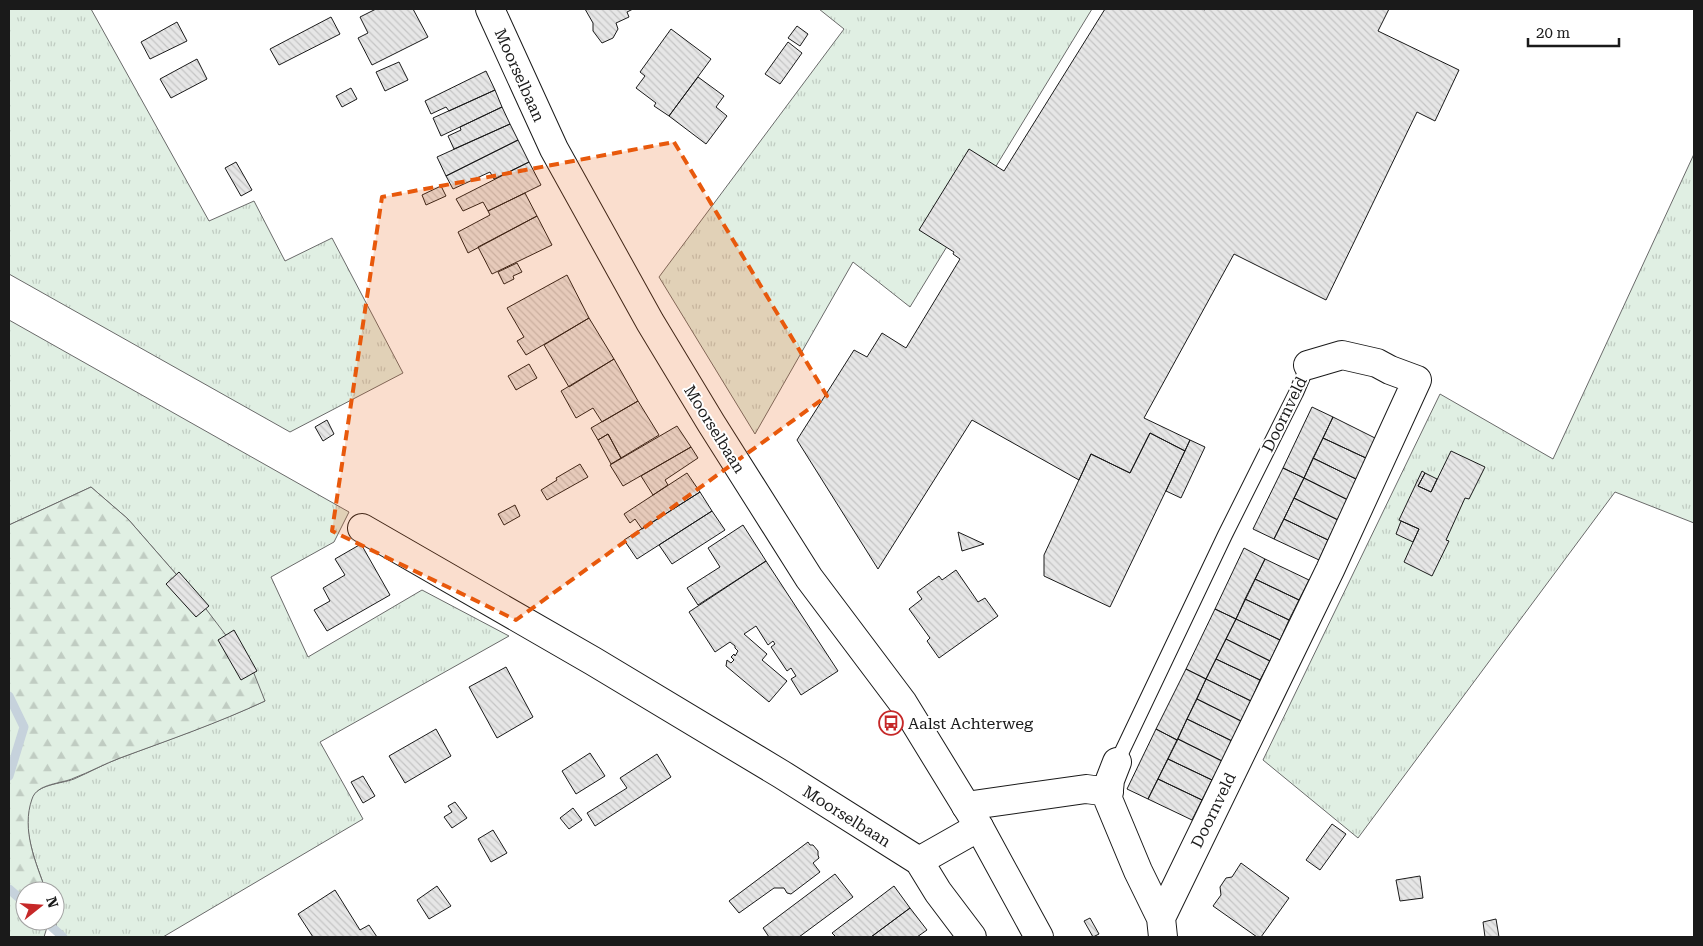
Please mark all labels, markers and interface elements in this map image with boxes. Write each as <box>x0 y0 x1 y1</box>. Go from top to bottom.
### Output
scale bar <box>1528 15 1619 47</box>
text: 20 m <box>1536 24 1571 42</box>
street label: Moorselbaan <box>491 26 549 125</box>
street label: Doornveld <box>1258 373 1311 455</box>
street label: Moorselbaan <box>680 382 749 477</box>
bus stop icon: Aalst Achterweg <box>878 710 904 736</box>
place label: Aalst Achterweg <box>908 714 1034 733</box>
street label: Doornveld <box>1187 769 1240 851</box>
street label: Moorselbaan <box>799 782 894 851</box>
north arrow <box>15 881 65 931</box>
text: N <box>43 895 62 910</box>

